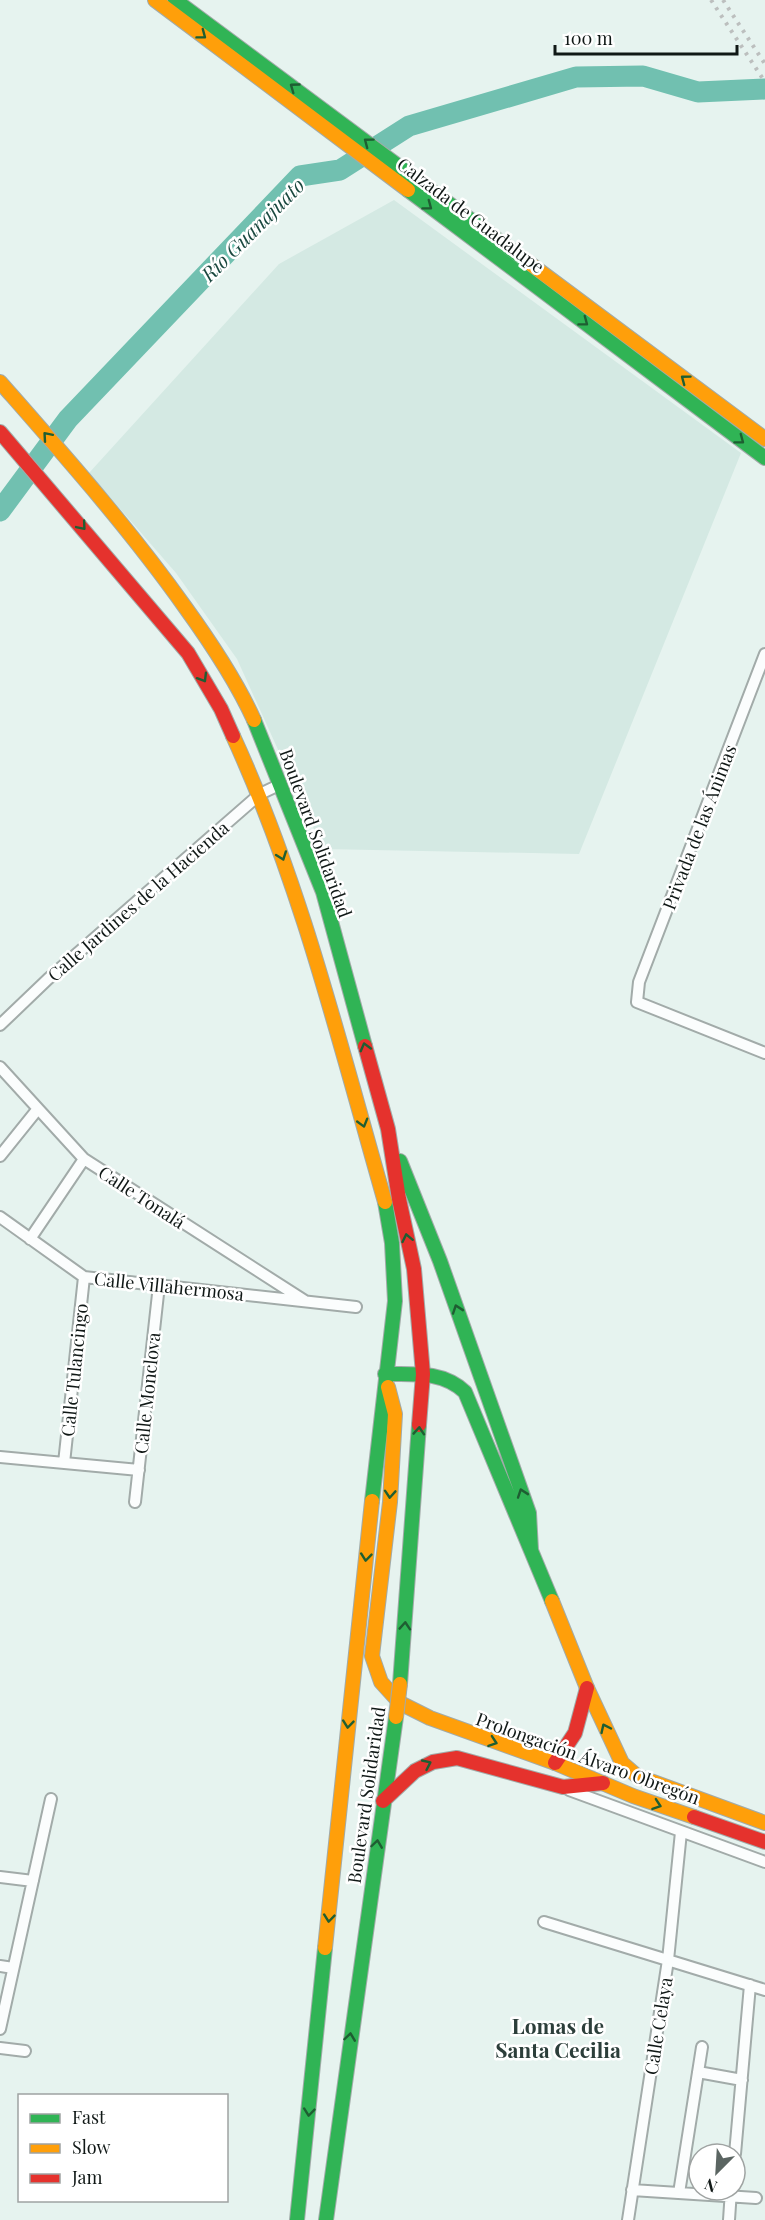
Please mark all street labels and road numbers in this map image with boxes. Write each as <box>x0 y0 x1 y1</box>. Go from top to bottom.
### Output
street label: Calzada de Guadalupe <box>393 152 549 278</box>
street label: Privada de las Ánimas <box>656 741 742 913</box>
street label: Boulevard Solidaridad <box>274 745 358 921</box>
street label: Calle Jardines de la Hacienda <box>42 816 234 986</box>
street label: Calle Tonalá <box>94 1160 190 1234</box>
street label: Calle Villahermosa <box>93 1266 245 1306</box>
street label: Calle Tulancingo <box>55 1302 93 1438</box>
street label: Calle Monclova <box>129 1331 165 1455</box>
street label: Boulevard Solidaridad <box>342 1705 390 1885</box>
street label: Prolongación Álvaro Obregón <box>473 1706 703 1810</box>
street label: Calle Celaya <box>638 1975 678 2077</box>

